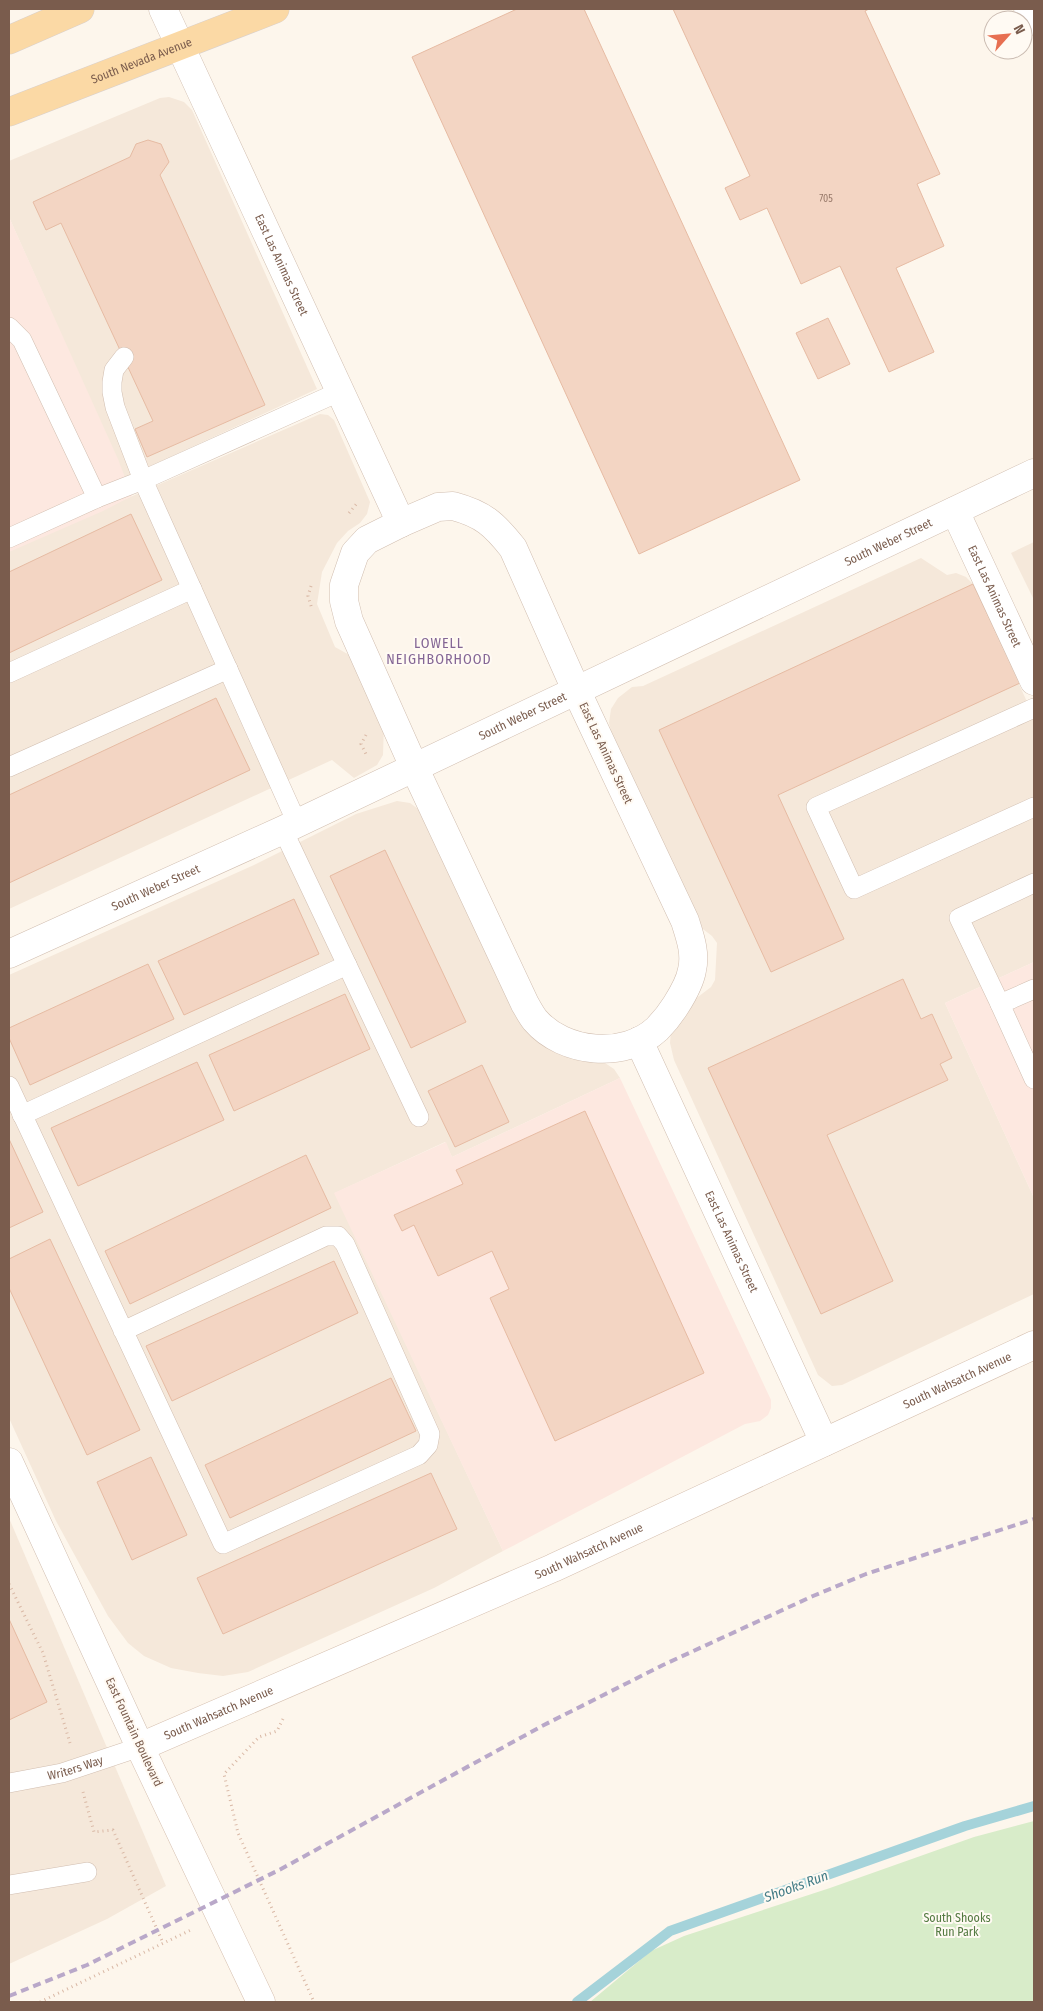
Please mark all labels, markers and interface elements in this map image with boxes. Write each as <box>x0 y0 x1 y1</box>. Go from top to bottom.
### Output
north arrow <box>983 10 1033 60</box>
text: N <box>1010 22 1029 37</box>
street label: South Nevada Avenue <box>89 35 194 87</box>
house number: 705 <box>819 193 833 205</box>
street label: East Las Animas Street <box>252 212 311 318</box>
street label: South Weber Street <box>842 515 934 569</box>
street label: East Las Animas Street <box>965 543 1024 649</box>
district label: LOWELL NEIGHBORHOOD <box>386 635 492 668</box>
street label: South Weber Street <box>476 689 569 743</box>
street label: East Las Animas Street <box>576 700 636 806</box>
street label: South Weber Street <box>109 862 202 914</box>
street label: East Las Animas Street <box>702 1189 761 1295</box>
street label: South Wahsatch Avenue <box>901 1349 1014 1412</box>
street label: South Wahsatch Avenue <box>533 1520 645 1582</box>
street label: East Fountain Boulevard <box>103 1675 165 1789</box>
street label: South Wahsatch Avenue <box>162 1683 275 1743</box>
street label: Writers Way <box>46 1753 105 1783</box>
water label: Shooks Run <box>761 1867 831 1906</box>
park label: South Shooks Run Park <box>923 1911 991 1939</box>

